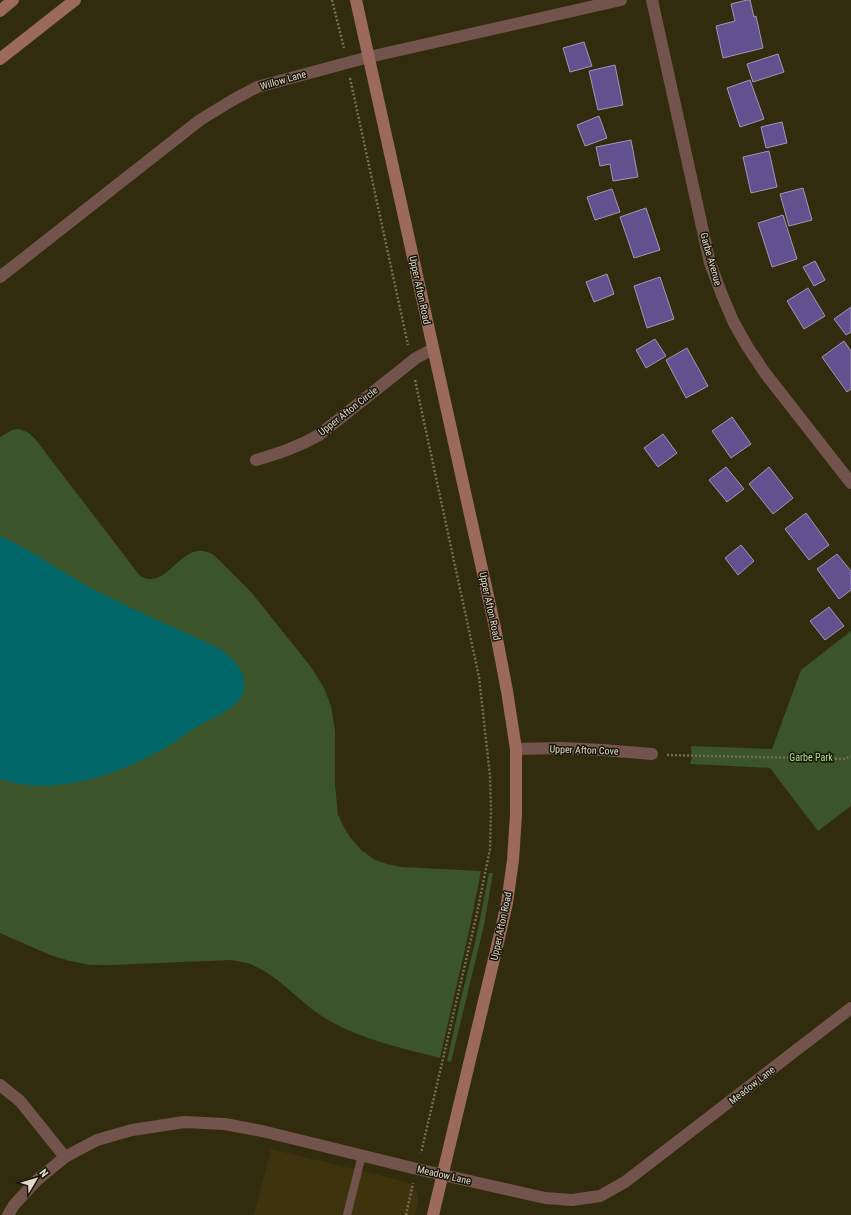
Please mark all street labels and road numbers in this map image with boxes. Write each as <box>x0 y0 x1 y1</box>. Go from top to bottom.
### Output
street label: Willow Lane <box>259 68 308 92</box>
street label: Garbe Avenue <box>698 231 724 287</box>
street label: Upper Afton Road <box>407 255 433 325</box>
street label: Upper Afton Circle <box>316 384 380 437</box>
street label: Upper Afton Road <box>477 571 503 641</box>
street label: Upper Afton Cove <box>549 743 619 757</box>
street label: Upper Afton Road <box>488 891 514 961</box>
street label: Meadow Lane <box>727 1064 777 1106</box>
street label: Meadow Lane <box>416 1163 472 1187</box>

